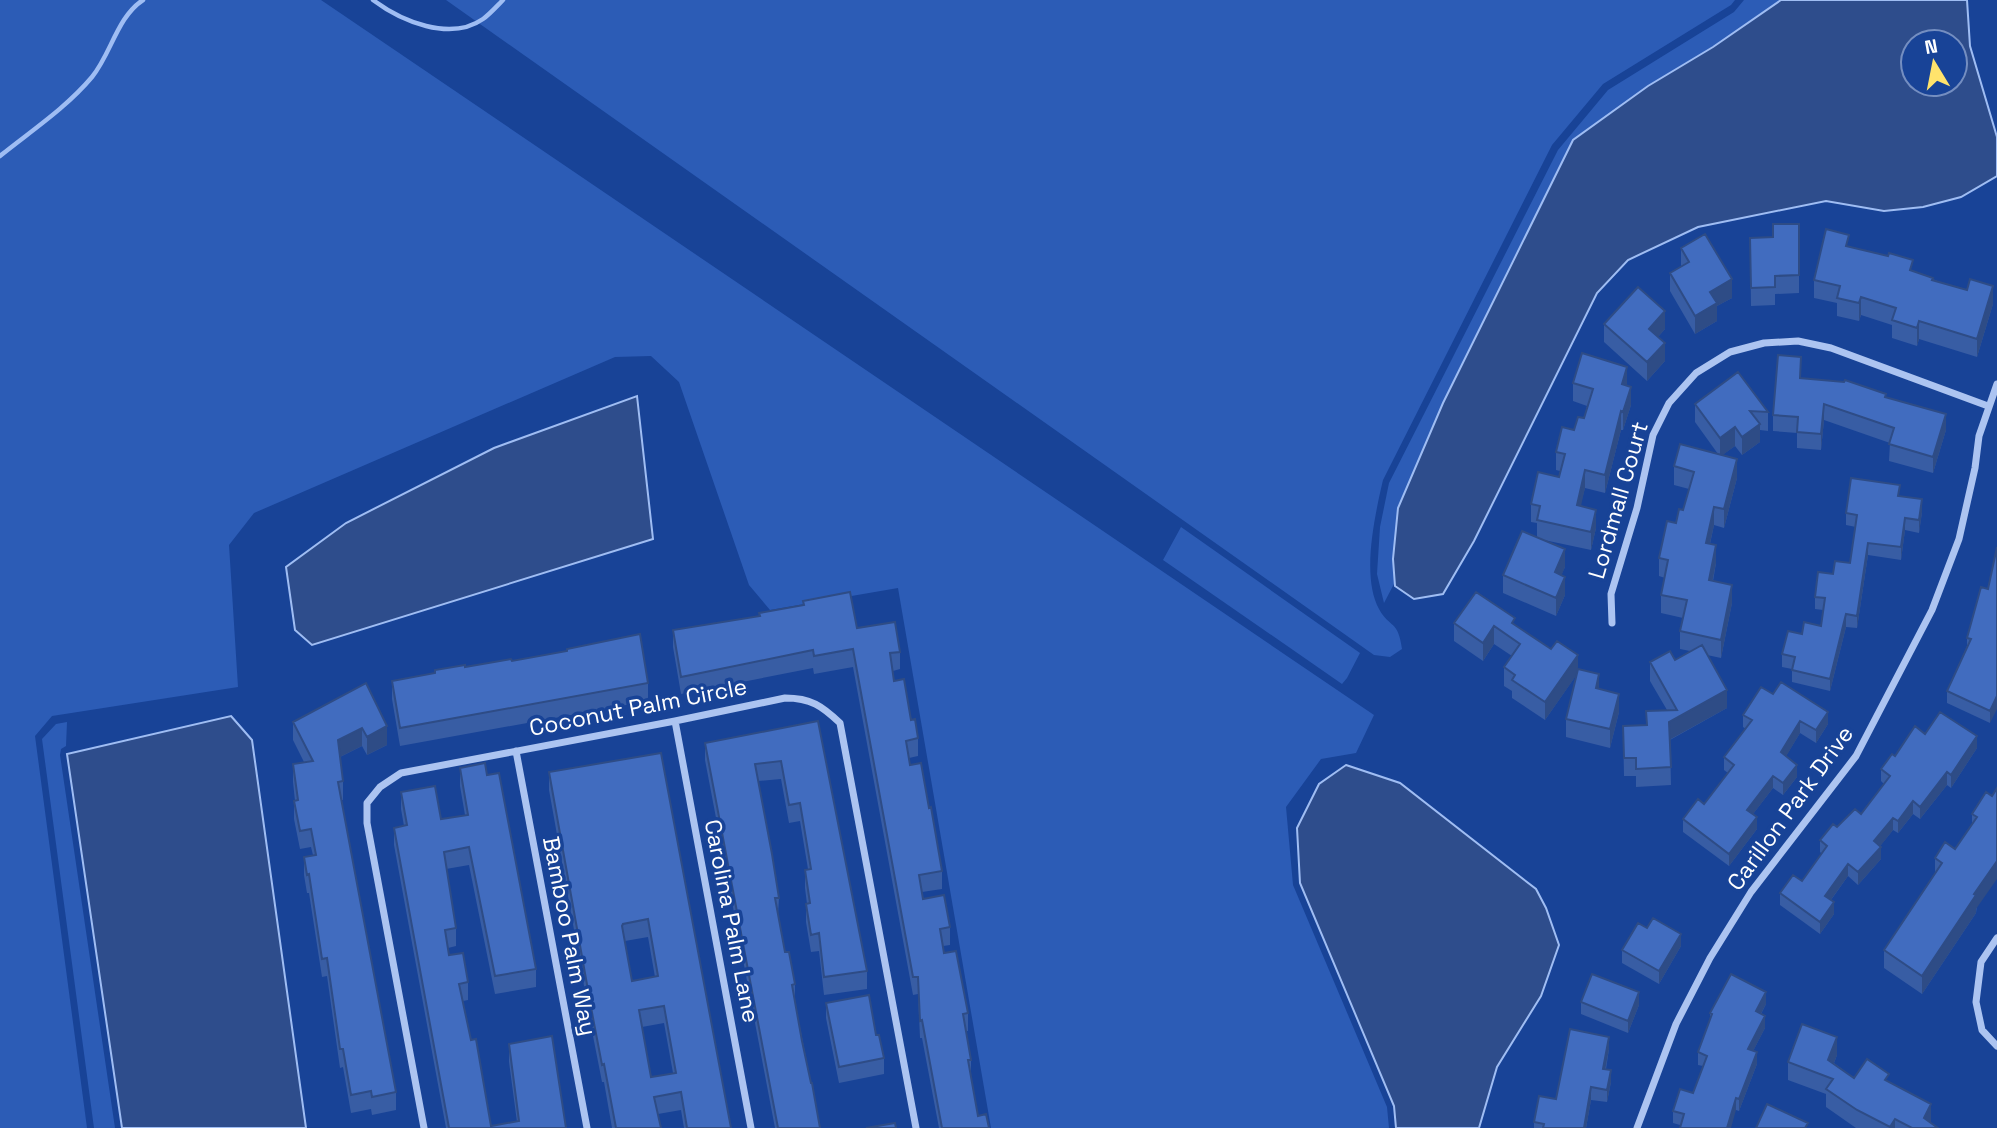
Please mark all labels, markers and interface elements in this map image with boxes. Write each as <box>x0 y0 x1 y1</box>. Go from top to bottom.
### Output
north arrow <box>1899 28 1969 98</box>
text: N <box>1923 33 1940 60</box>
street label: Lordmall Court <box>1581 418 1655 582</box>
street label: Coconut Palm Circle <box>527 671 749 743</box>
street label: Carillon Park Drive <box>1720 720 1860 896</box>
street label: Carolina Palm Lane <box>698 817 766 1025</box>
street label: Bamboo Palm Way <box>536 834 604 1038</box>

